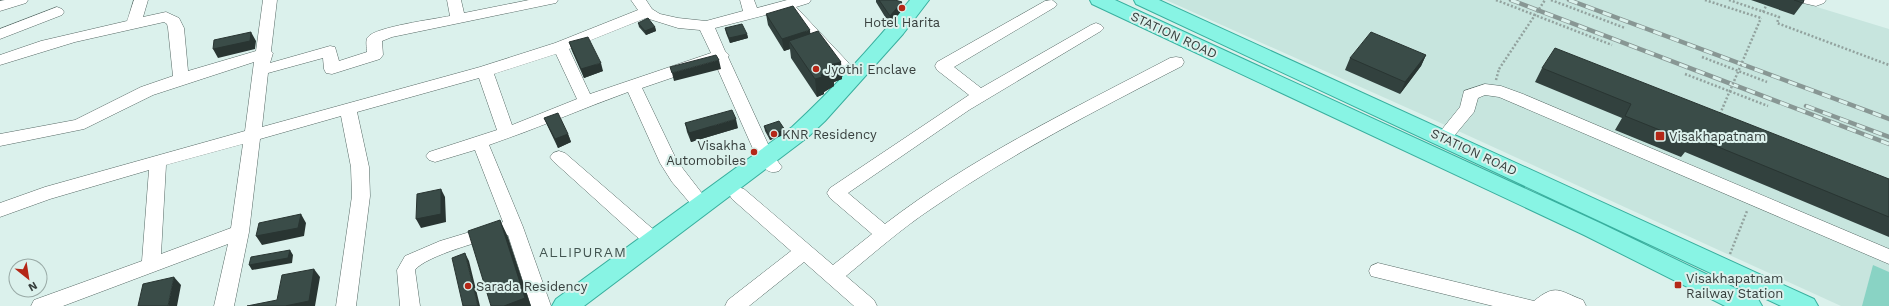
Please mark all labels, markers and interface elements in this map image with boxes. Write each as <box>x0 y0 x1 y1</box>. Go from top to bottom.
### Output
marker: Hotel Harita <box>897 3 907 13</box>
street label: STATION ROAD <box>1129 8 1219 62</box>
place label: Hotel Harita <box>864 15 941 30</box>
place label: Jyothi Enclave <box>824 62 916 77</box>
marker: Jyothi Enclave <box>811 64 821 74</box>
street label: STATION ROAD <box>1429 125 1519 179</box>
place label: KNR Residency <box>782 127 877 142</box>
marker: KNR Residency <box>769 129 779 139</box>
place label: Visakhapatnam <box>1669 129 1766 144</box>
marker: Visakhapatnam <box>1654 130 1666 142</box>
place label: Visakha Automobiles <box>666 138 747 168</box>
marker: Visakha Automobiles <box>749 147 759 157</box>
district label: ALLIPURAM <box>539 244 627 260</box>
north arrow <box>8 258 48 298</box>
place label: Visakhapatnam Railway Station <box>1686 271 1783 301</box>
text: N <box>26 279 40 294</box>
place label: Sarada Residency <box>476 279 588 294</box>
marker: Visakhapatnam Railway Station <box>1673 280 1683 290</box>
marker: Sarada Residency <box>463 281 473 291</box>

